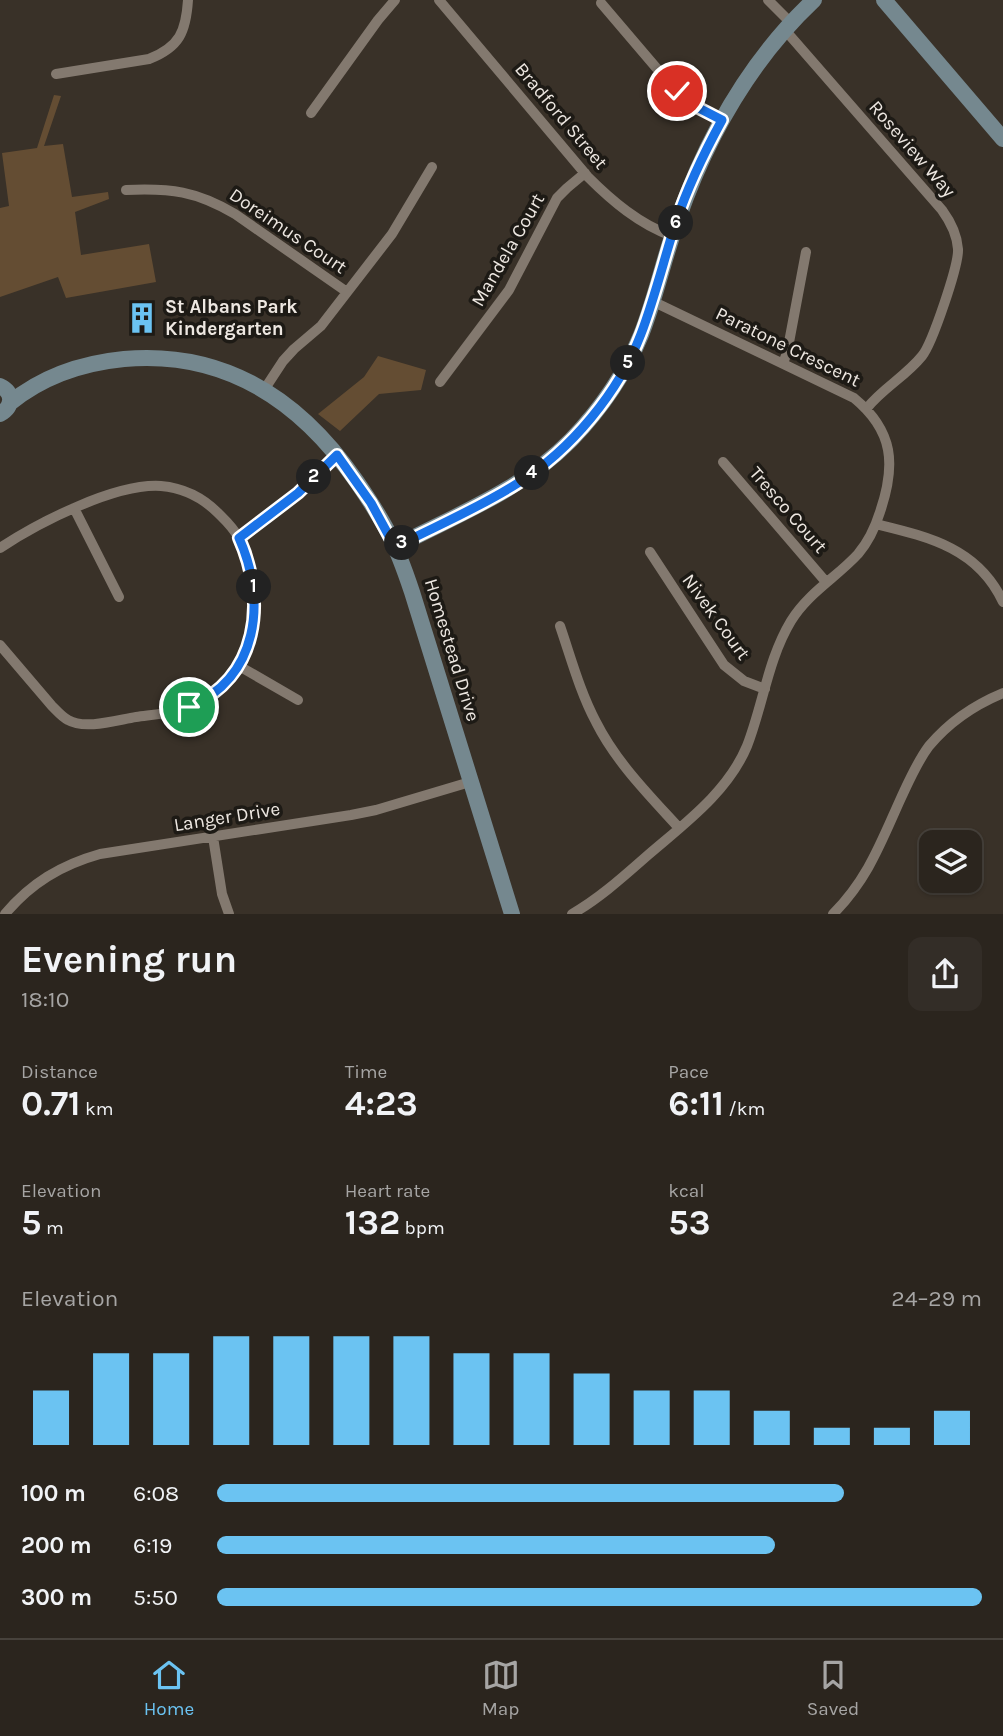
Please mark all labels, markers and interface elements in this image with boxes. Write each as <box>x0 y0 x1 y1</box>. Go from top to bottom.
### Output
street label: Bradford Street <box>510 58 612 174</box>
pin <box>647 61 707 121</box>
icon: check <box>658 72 696 110</box>
street label: Roseview Way <box>864 96 960 202</box>
street label: Doreimus Court <box>225 184 351 278</box>
street label: Mandela Court <box>467 190 549 310</box>
pin: 6 <box>658 206 694 241</box>
text: 6 <box>670 211 681 233</box>
place label: St Albans Park Kindergarten <box>165 296 297 340</box>
building icon: St Albans Park Kindergarten <box>125 301 159 335</box>
street label: Paratone Crescent <box>712 302 864 392</box>
pin: 5 <box>610 346 646 380</box>
text: 5 <box>622 351 633 373</box>
pin: 4 <box>514 456 550 490</box>
pin: 2 <box>296 460 332 494</box>
text: 4 <box>526 461 537 483</box>
street label: Tresco Court <box>745 462 831 558</box>
text: 2 <box>308 465 319 487</box>
pin: 3 <box>384 526 420 560</box>
text: 3 <box>396 531 407 553</box>
pin: 1 <box>236 570 272 604</box>
street label: Nivek Court <box>677 570 755 664</box>
text: 1 <box>250 575 257 597</box>
street label: Homestead Drive <box>420 576 484 724</box>
pin <box>159 677 219 737</box>
icon: arrive <box>170 688 208 726</box>
street label: Langer Drive <box>172 798 282 836</box>
map controls <box>919 830 982 893</box>
button: layers <box>919 830 982 893</box>
text: Evening run <box>21 937 237 982</box>
button: share <box>908 937 982 1011</box>
text: 18:10 <box>21 986 69 1013</box>
text: Distance <box>21 1061 98 1083</box>
text: Time <box>345 1061 387 1083</box>
text: Pace <box>668 1061 709 1083</box>
text: 0.71 <box>21 1083 81 1124</box>
text: 4:23 <box>345 1083 418 1124</box>
text: 6:11 <box>668 1083 724 1124</box>
text: km <box>81 1098 114 1120</box>
text: /km <box>724 1098 765 1120</box>
text: Elevation <box>21 1180 101 1202</box>
text: Heart rate <box>345 1180 430 1202</box>
text: kcal <box>668 1180 705 1202</box>
text: 5 <box>21 1202 41 1243</box>
text: 132 <box>345 1202 400 1243</box>
text: 53 <box>668 1202 710 1243</box>
text: m <box>41 1217 64 1239</box>
text: bpm <box>400 1217 445 1239</box>
text: Elevation <box>21 1285 118 1312</box>
text: 24–29 m <box>891 1285 982 1312</box>
text: 100 m <box>21 1480 86 1507</box>
text: 6:08 <box>133 1480 179 1507</box>
text: 200 m <box>21 1532 92 1559</box>
text: 6:19 <box>133 1532 172 1559</box>
text: 300 m <box>21 1584 92 1611</box>
text: 5:50 <box>133 1584 178 1611</box>
tab: Home <box>144 1656 194 1720</box>
tab: Map <box>482 1656 520 1720</box>
tab: Saved <box>807 1656 859 1720</box>

